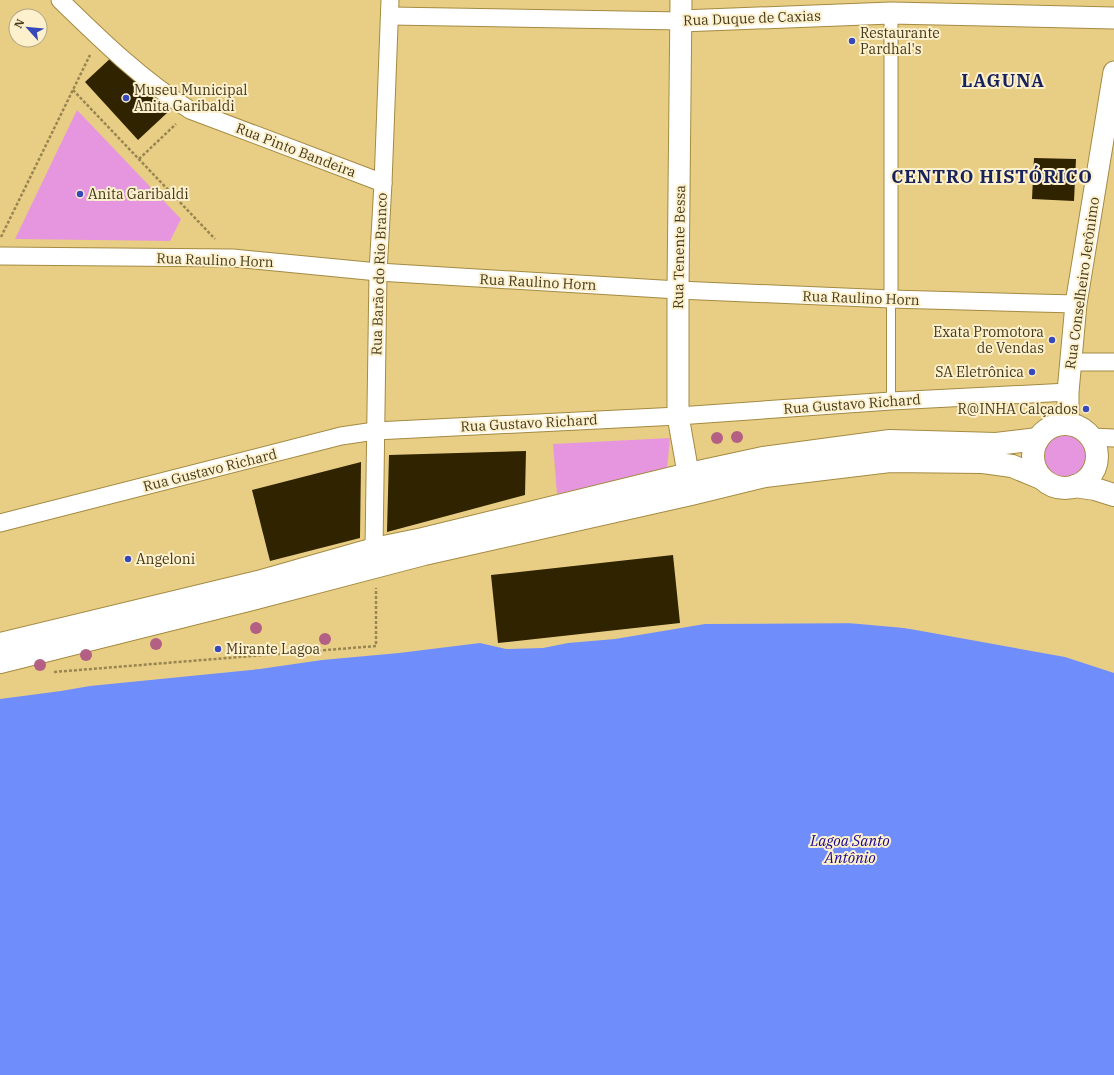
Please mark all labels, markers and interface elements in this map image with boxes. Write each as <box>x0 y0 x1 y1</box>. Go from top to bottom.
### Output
street label: Rua Duque de Caxias <box>683 7 821 29</box>
north arrow <box>8 8 48 48</box>
text: N <box>11 16 27 31</box>
place label: Restaurante Pardhal's <box>860 24 940 58</box>
marker: Restaurante Pardhal's <box>847 36 857 46</box>
district label: LAGUNA <box>961 69 1045 92</box>
place label: Museu Municipal Anita Garibaldi <box>134 81 248 115</box>
marker: Museu Municipal Anita Garibaldi <box>121 93 131 103</box>
street label: Rua Pinto Bandeira <box>233 119 359 181</box>
district label: CENTRO HISTÓRICO <box>891 165 1093 188</box>
street label: Rua Tenente Bessa <box>669 184 689 309</box>
place label: Anita Garibaldi <box>88 185 189 203</box>
marker: Anita Garibaldi <box>75 189 85 199</box>
street label: Rua Barão do Rio Branco <box>367 192 391 356</box>
street label: Rua Conselheiro Jerônimo <box>1061 196 1103 370</box>
street label: Rua Raulino Horn <box>156 249 274 271</box>
street label: Rua Raulino Horn <box>479 270 597 294</box>
street label: Rua Raulino Horn <box>802 287 920 309</box>
place label: Exata Promotora de Vendas <box>933 323 1044 357</box>
marker: Exata Promotora de Vendas <box>1047 335 1057 345</box>
place label: SA Eletrônica <box>935 363 1024 381</box>
marker: SA Eletrônica <box>1027 367 1037 377</box>
street label: Rua Gustavo Richard <box>783 390 922 418</box>
place label: R@INHA Calçados <box>957 400 1078 418</box>
marker: R@INHA Calçados <box>1081 404 1091 414</box>
street label: Rua Gustavo Richard <box>460 410 599 436</box>
street label: Rua Gustavo Richard <box>141 445 279 495</box>
place label: Angeloni <box>136 550 195 568</box>
marker: Angeloni <box>123 554 133 564</box>
place label: Mirante Lagoa <box>226 640 321 658</box>
marker: Mirante Lagoa <box>213 644 223 654</box>
water label: Lagoa Santo Antônio <box>809 831 890 867</box>

